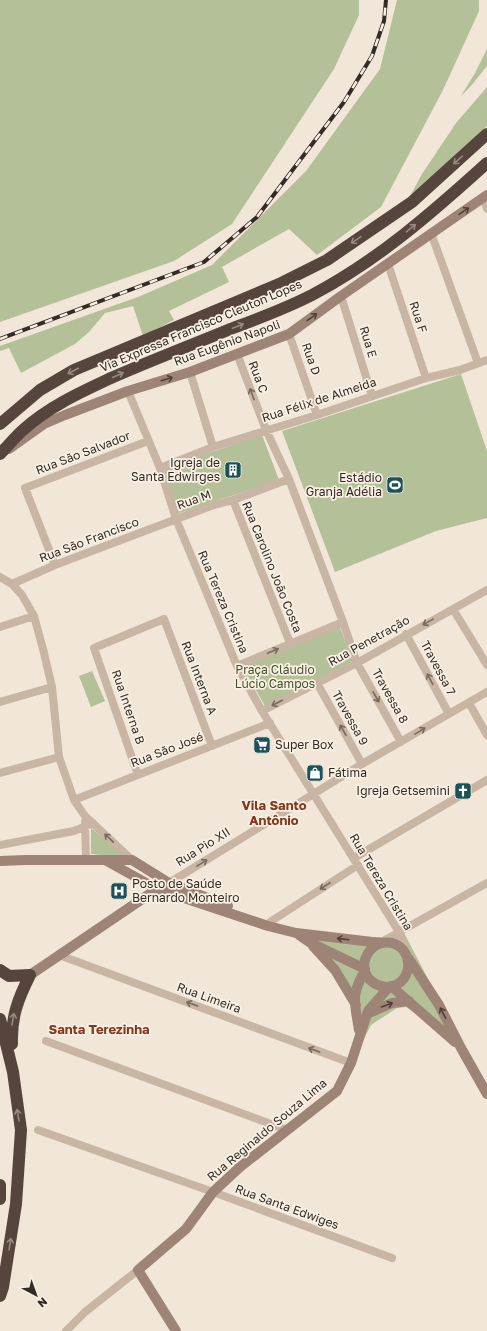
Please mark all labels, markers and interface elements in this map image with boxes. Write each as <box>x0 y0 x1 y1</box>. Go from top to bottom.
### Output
one-way arrow <box>453 155 463 165</box>
one-way arrow <box>458 206 470 214</box>
one-way arrow <box>406 224 417 233</box>
one-way arrow <box>351 236 362 244</box>
street label: Via Expressa Francisco Cleuton Lopes <box>97 276 304 375</box>
street label: Rua F <box>406 299 431 334</box>
one-way arrow <box>306 313 317 321</box>
street label: Rua Eugênio Napoli <box>172 316 282 369</box>
one-way arrow <box>232 322 244 330</box>
street label: Rua E <box>357 324 380 359</box>
street label: Rua D <box>299 341 324 377</box>
street label: Rua C <box>246 359 271 395</box>
one-way arrow <box>68 368 80 375</box>
one-way arrow <box>111 371 123 378</box>
street label: Rua Félix de Almeida <box>260 374 378 425</box>
one-way arrow <box>161 375 174 382</box>
one-way arrow <box>248 387 255 400</box>
street label: Rua São Salvador <box>33 427 133 477</box>
place label: Igreja de Santa Edwirges <box>131 455 220 484</box>
building icon: Igreja de Santa Edwirges <box>223 460 243 480</box>
place label: Estádio Granja Adélia <box>306 470 382 499</box>
sports icon: Estádio Granja Adélia <box>385 475 405 495</box>
street label: Rua M <box>175 486 213 513</box>
street label: Rua Carolino João Costa <box>239 499 306 635</box>
street label: Rua São Francisco <box>37 514 141 565</box>
street label: Rua Tereza Cristina <box>195 548 252 655</box>
street label: Rua Penetração <box>325 612 412 669</box>
one-way arrow <box>422 619 434 626</box>
street label: Travessa 7 <box>418 638 459 698</box>
street label: Rua Interna A <box>179 639 220 717</box>
one-way arrow <box>267 646 279 654</box>
park label: Praça Cláudio Lúcio Campos <box>235 662 315 691</box>
street label: Travessa 8 <box>369 666 412 726</box>
street label: Rua Interna B <box>109 668 148 746</box>
one-way arrow <box>426 673 434 685</box>
street label: Travessa 9 <box>329 688 372 748</box>
one-way arrow <box>373 691 381 703</box>
one-way arrow <box>271 700 283 708</box>
one-way arrow <box>338 724 346 736</box>
one-way arrow <box>414 726 426 734</box>
street label: Rua São José <box>128 729 205 770</box>
supermarket icon: Super Box <box>252 735 272 755</box>
place label: Super Box <box>275 737 334 752</box>
shop icon: Fátima <box>305 763 325 783</box>
place label: Fátima <box>328 765 367 780</box>
church icon: Igreja Getsemini <box>453 781 473 801</box>
place label: Igreja Getsemini <box>356 783 450 798</box>
district label: Vila Santo Antônio <box>241 797 307 828</box>
street label: Rua Pio XII <box>173 824 233 869</box>
street label: Rua Tereza Cristina <box>347 831 416 933</box>
one-way arrow <box>104 833 114 843</box>
one-way arrow <box>196 859 207 867</box>
place label: Posto de Saúde Bernardo Monteiro <box>132 876 240 905</box>
hospital icon: Posto de Saúde Bernardo Monteiro <box>109 881 129 901</box>
one-way arrow <box>319 883 331 891</box>
one-way arrow <box>337 935 350 942</box>
street label: Rua Limeira <box>175 979 243 1016</box>
one-way arrow <box>187 1000 199 1008</box>
one-way arrow <box>381 1001 393 1009</box>
one-way arrow <box>438 1007 446 1019</box>
one-way arrow <box>9 1013 17 1026</box>
district label: Santa Terezinha <box>48 1021 150 1037</box>
one-way arrow <box>309 1045 321 1053</box>
street label: Rua Reginaldo Souza Lima <box>204 1075 330 1184</box>
one-way arrow <box>14 1109 22 1122</box>
street label: Rua Santa Edwiges <box>233 1181 341 1232</box>
one-way arrow <box>6 1238 14 1251</box>
north arrow <box>16 1275 56 1315</box>
text: N <box>35 1295 50 1311</box>

